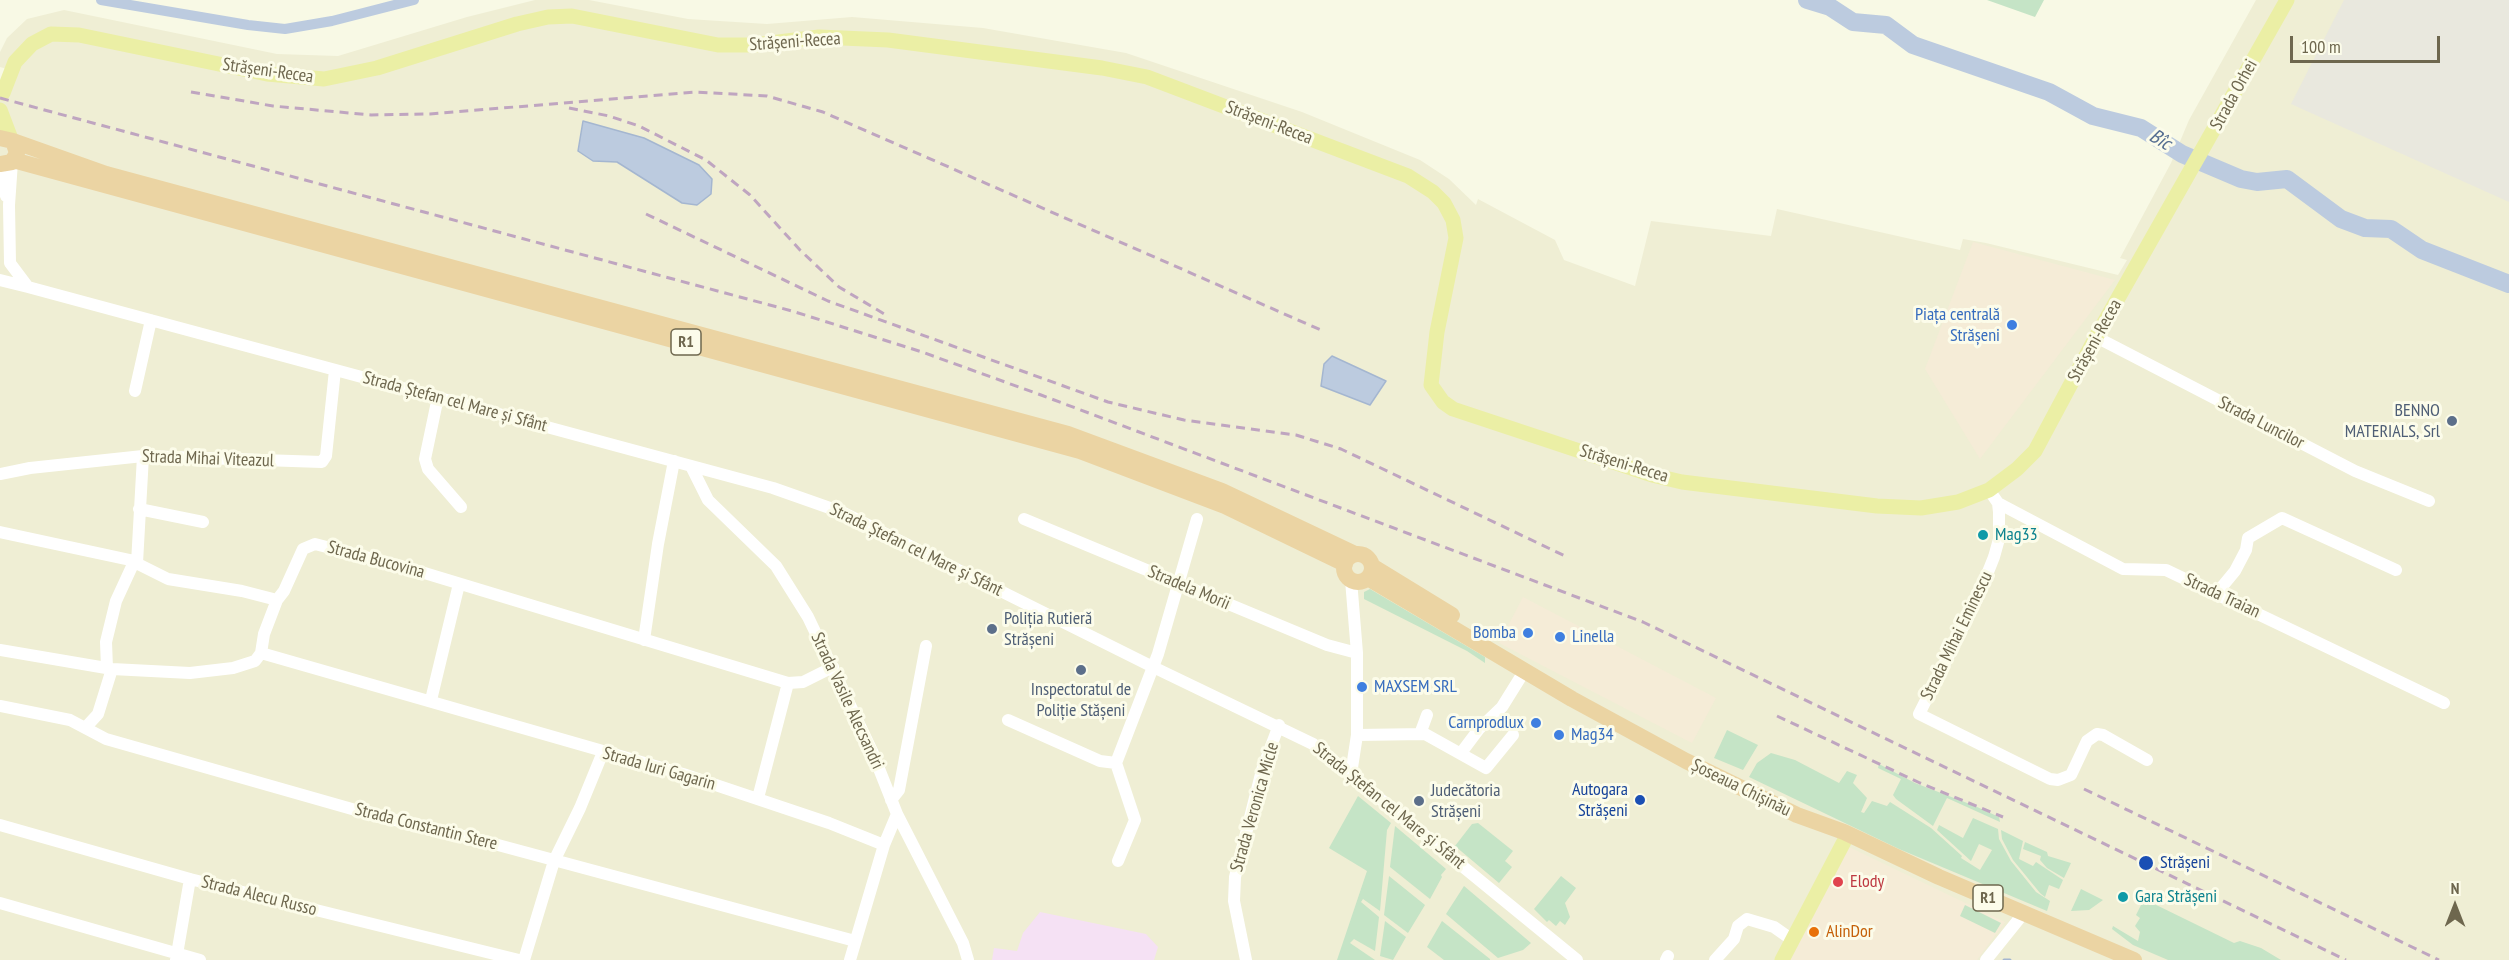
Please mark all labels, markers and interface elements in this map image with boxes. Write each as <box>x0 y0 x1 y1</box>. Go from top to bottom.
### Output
scale bar <box>2293 24 2443 62</box>
street label: Strășeni-Recea <box>749 28 841 56</box>
text: 100 m <box>2301 35 2341 58</box>
street label: Strășeni-Recea <box>221 54 315 88</box>
street label: Strada Orhei <box>2206 56 2262 134</box>
street label: Strășeni-Recea <box>1223 97 1315 149</box>
water label: Bîc <box>2145 124 2175 156</box>
street label: Strășeni-Recea <box>2063 296 2127 386</box>
place label: Piața centrală Strășeni <box>1915 304 2000 346</box>
marker: Piața centrală Strășeni <box>2005 318 2019 332</box>
road number: R1 <box>671 329 701 355</box>
street label: Strada Ștefan cel Mare și Sfânt <box>361 367 549 437</box>
street label: Strada Luncilor <box>2214 392 2308 454</box>
place label: BENNO MATERIALS, Srl <box>2345 400 2440 442</box>
marker: BENNO MATERIALS, Srl <box>2445 414 2459 428</box>
street label: Strășeni-Recea <box>1577 440 1671 488</box>
street label: Strada Mihai Viteazul <box>142 446 274 472</box>
street label: Strada Ștefan cel Mare și Sfânt <box>826 499 1006 601</box>
place label: Mag33 <box>1995 524 2038 546</box>
marker: Mag33 <box>1976 528 1990 542</box>
street label: Strada Bucovina <box>325 537 427 583</box>
street label: Stradela Morii <box>1145 561 1233 615</box>
street label: Strada Mihai Eminescu <box>1916 568 1998 704</box>
street label: Strada Traian <box>2181 569 2263 623</box>
place label: Poliția Rutieră Strășeni <box>1004 608 1092 650</box>
marker: Poliția Rutieră Strășeni <box>985 622 999 636</box>
place label: Bomba <box>1473 622 1516 644</box>
marker: Bomba <box>1521 626 1535 640</box>
place label: Linella <box>1572 626 1614 648</box>
street label: Strada Vasile Alecsandri <box>806 629 888 773</box>
marker: Linella <box>1553 630 1567 644</box>
marker: Inspectoratul de Poliție Stășeni <box>1074 663 1088 677</box>
place label: MAXSEM SRL <box>1374 676 1457 698</box>
place label: Inspectoratul de Poliție Stășeni <box>1031 679 1131 722</box>
marker: MAXSEM SRL <box>1355 680 1369 694</box>
place label: Carnprodlux <box>1448 712 1524 734</box>
marker: Carnprodlux <box>1529 716 1543 730</box>
place label: Mag34 <box>1571 724 1614 746</box>
marker: Mag34 <box>1552 728 1566 742</box>
street label: Strada Ștefan cel Mare și Sfânt <box>1309 738 1469 874</box>
street label: Strada Veronica Micle <box>1226 740 1284 874</box>
street label: Strada Iuri Gagarin <box>600 743 718 795</box>
street label: Șoseaua Chișinău <box>1688 755 1794 821</box>
place label: Autogara Strășeni <box>1572 779 1628 822</box>
place label: Judecătoria Strășeni <box>1431 780 1500 822</box>
marker: Autogara Strășeni <box>1633 793 1647 807</box>
marker: Judecătoria Strășeni <box>1412 794 1426 808</box>
street label: Strada Constantin Stere <box>353 799 499 855</box>
place label: Strășeni <box>2160 852 2210 874</box>
marker: Strășeni <box>2137 854 2155 872</box>
street label: Strada Alecu Russo <box>199 871 319 921</box>
place label: Elody <box>1850 871 1884 893</box>
marker: Elody <box>1831 875 1845 889</box>
north arrow <box>2425 876 2485 936</box>
text: N <box>2451 878 2459 898</box>
road number: R1 <box>1973 885 2003 911</box>
place label: Gara Strășeni <box>2135 886 2217 908</box>
marker: Gara Strășeni <box>2116 890 2130 904</box>
place label: AlinDor <box>1826 921 1873 943</box>
marker: AlinDor <box>1807 925 1821 939</box>

